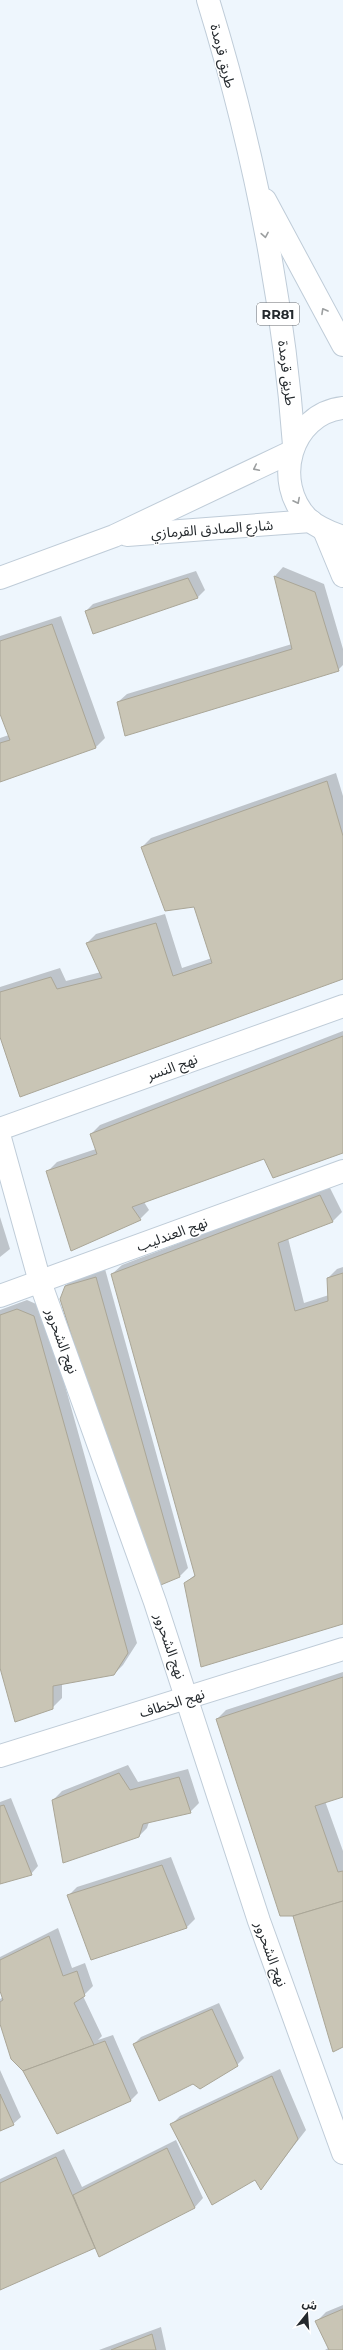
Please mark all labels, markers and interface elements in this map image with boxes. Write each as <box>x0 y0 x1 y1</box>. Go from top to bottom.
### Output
street label: طريق قرمدة <box>205 22 240 90</box>
one-way arrow <box>260 232 269 238</box>
road number: RR81 <box>257 303 299 325</box>
one-way arrow <box>321 308 329 316</box>
street label: طريق قرمدة <box>273 339 300 407</box>
one-way arrow <box>253 463 260 471</box>
one-way arrow <box>292 497 300 505</box>
street label: شارع الصادق القرمازي <box>150 516 274 544</box>
street label: نهج النسر <box>143 1049 201 1087</box>
street label: نهج العندليب <box>134 1213 211 1257</box>
street label: نهج الشحرور <box>40 1305 82 1377</box>
street label: نهج الشحرور <box>148 1610 190 1682</box>
street label: نهج الخطاف <box>137 1684 208 1723</box>
street label: نهج الشحرور <box>249 1918 291 1990</box>
north arrow <box>287 2294 327 2334</box>
text: ش <box>301 2296 319 2313</box>

